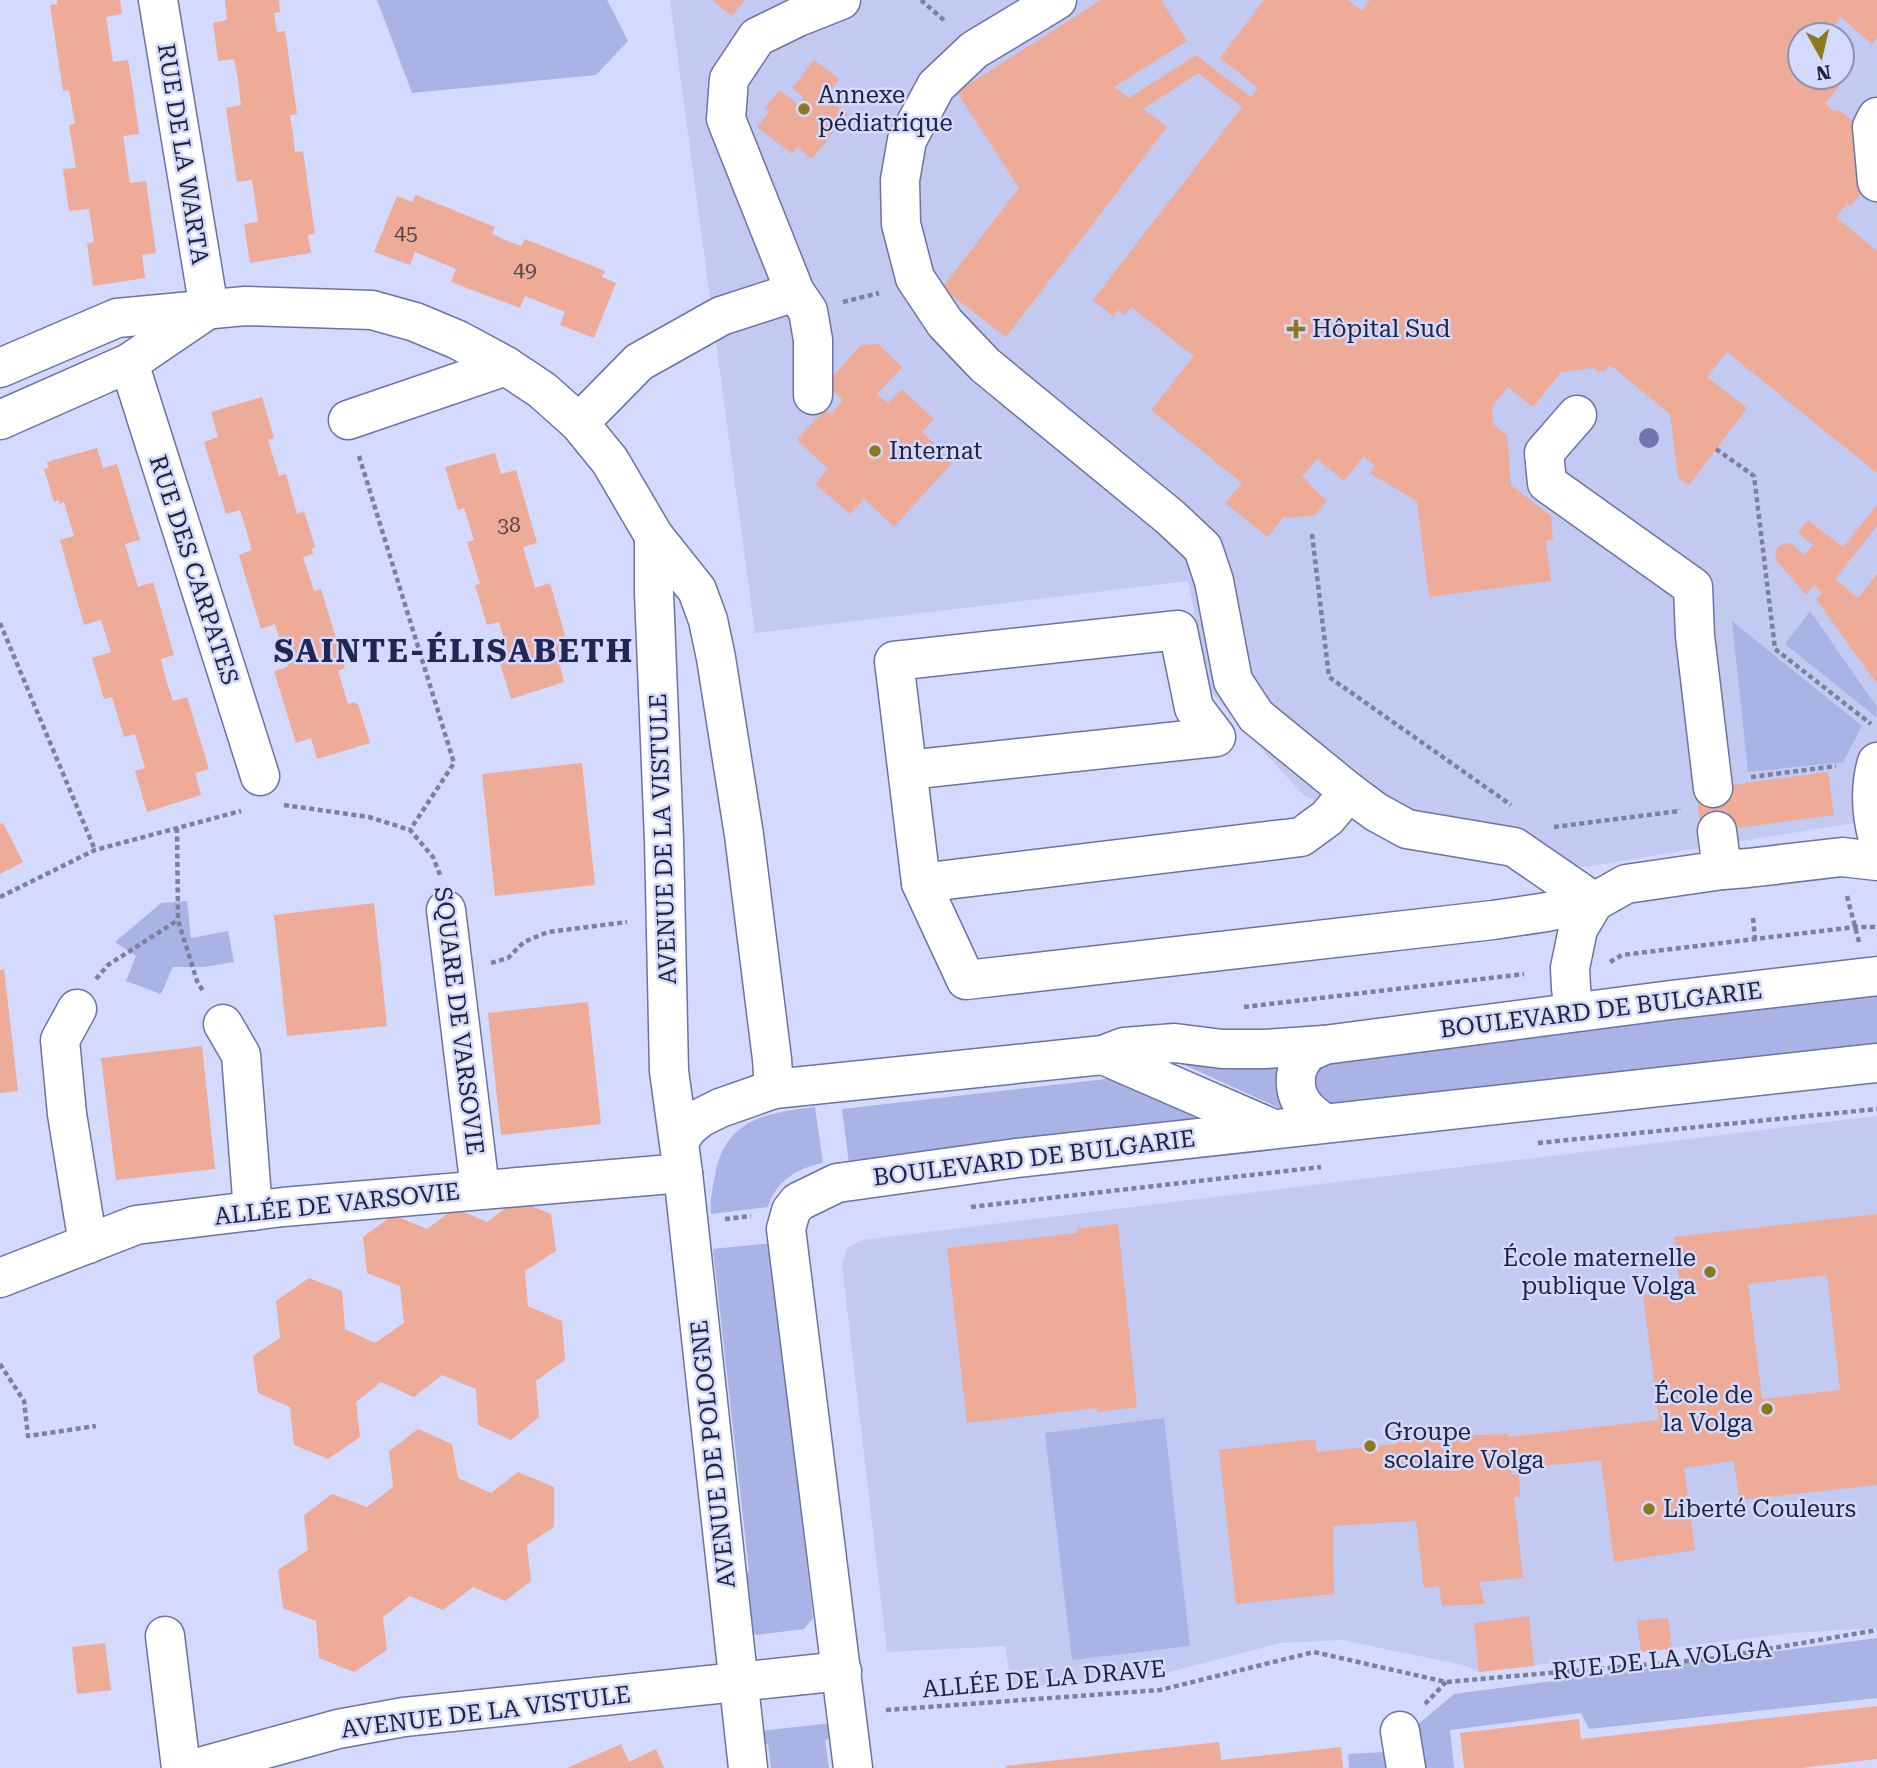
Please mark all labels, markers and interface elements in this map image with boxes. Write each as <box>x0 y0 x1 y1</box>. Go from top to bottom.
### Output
north arrow <box>1786 21 1856 91</box>
street label: RUE DE LA WARTA <box>152 42 214 267</box>
text: N <box>1814 60 1832 85</box>
place label: Annexe pédiatrique <box>818 81 953 137</box>
marker: Annexe pédiatrique <box>796 101 812 117</box>
house number: 45 <box>394 221 418 245</box>
house number: 49 <box>513 258 537 282</box>
place label: Hôpital Sud <box>1312 315 1450 343</box>
marker: Hôpital Sud <box>1286 319 1306 339</box>
place label: Internat <box>889 437 982 465</box>
marker: Internat <box>867 443 883 459</box>
street label: RUE DES CARPATES <box>144 452 244 688</box>
house number: 38 <box>497 513 521 537</box>
district label: SAINTE-ÉLISABETH <box>274 631 634 670</box>
street label: AVENUE DE LA VISTULE <box>644 693 682 985</box>
street label: SQUARE DE VARSOVIE <box>429 885 489 1157</box>
street label: BOULEVARD DE BULGARIE <box>1438 976 1764 1044</box>
street label: BOULEVARD DE BULGARIE <box>871 1124 1197 1192</box>
street label: ALLÉE DE VARSOVIE <box>213 1176 461 1231</box>
place label: École maternelle publique Volga <box>1503 1243 1696 1300</box>
marker: École maternelle publique Volga <box>1702 1264 1718 1280</box>
street label: AVENUE DE POLOGNE <box>685 1318 741 1590</box>
place label: École de la Volga <box>1654 1380 1753 1437</box>
marker: École de la Volga <box>1759 1401 1775 1417</box>
place label: Groupe scolaire Volga <box>1384 1418 1544 1474</box>
marker: Groupe scolaire Volga <box>1362 1438 1378 1454</box>
place label: Liberté Couleurs <box>1663 1495 1856 1523</box>
marker: Liberté Couleurs <box>1641 1501 1657 1517</box>
street label: RUE DE LA VOLGA <box>1551 1635 1773 1685</box>
street label: ALLÉE DE LA DRAVE <box>921 1653 1167 1704</box>
street label: AVENUE DE LA VISTULE <box>340 1680 632 1744</box>

